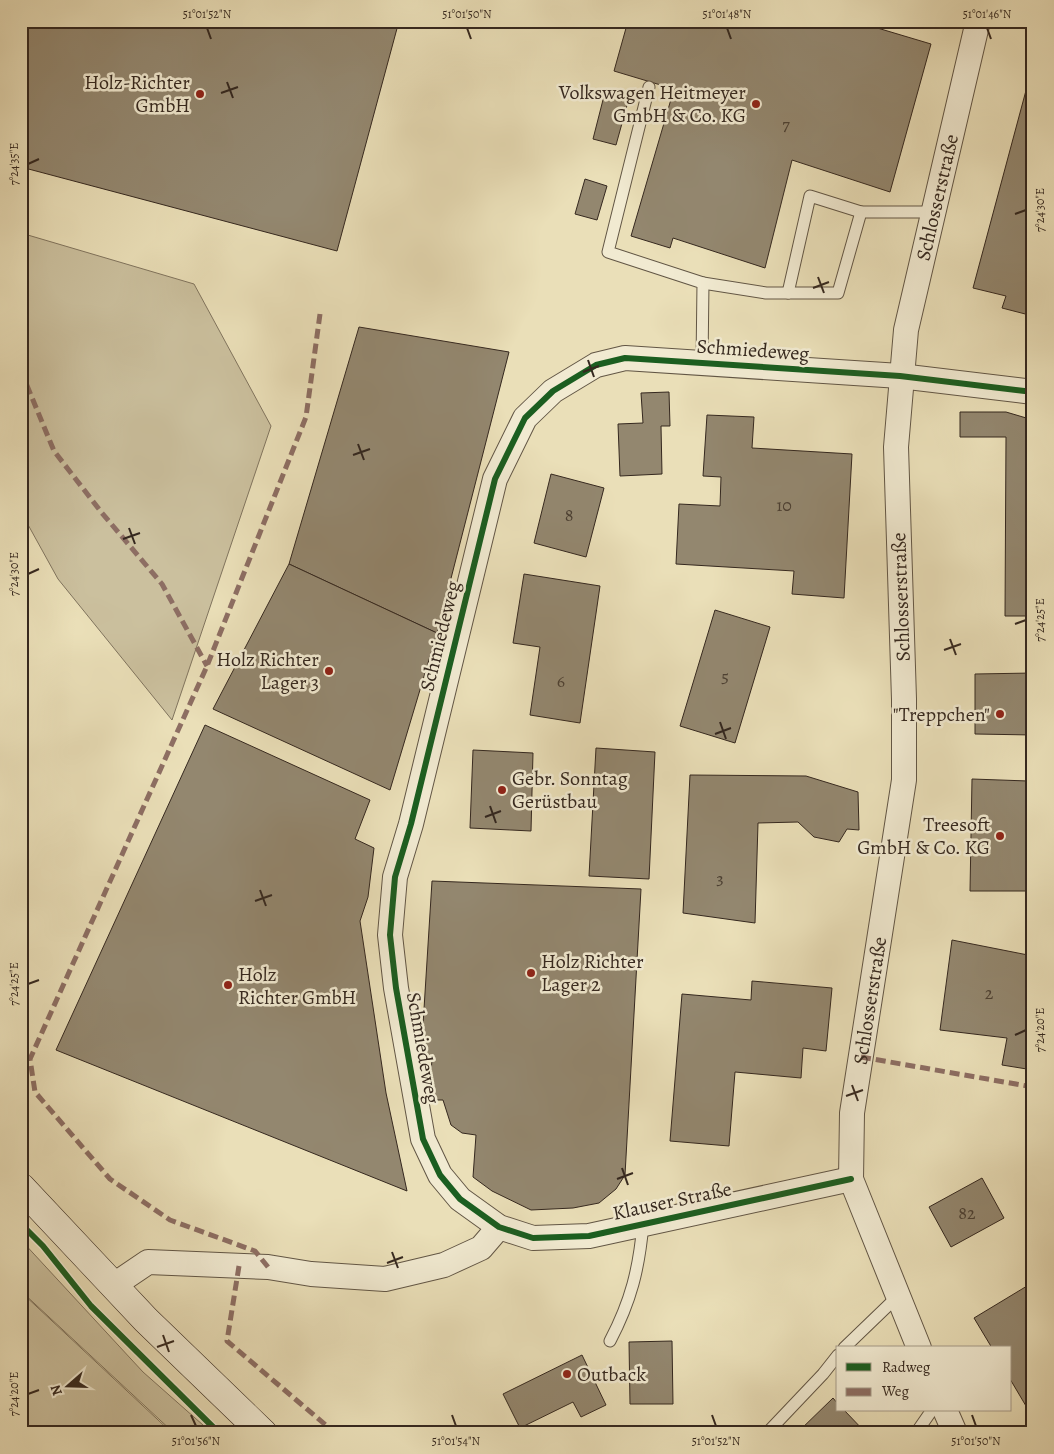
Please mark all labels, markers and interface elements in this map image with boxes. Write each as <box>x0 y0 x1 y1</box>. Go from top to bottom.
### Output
text: 51°01'52"N <box>183 6 232 22</box>
text: 51°01'50"N <box>442 6 492 22</box>
text: 51°01'48"N <box>703 6 752 22</box>
text: 51°01'46"N <box>963 6 1012 22</box>
place label: Holz-Richter GmbH <box>84 69 190 119</box>
place label: Volkswagen Heitmeyer GmbH & Co. KG <box>558 79 746 129</box>
marker: Holz-Richter GmbH <box>194 88 206 100</box>
marker: Volkswagen Heitmeyer GmbH & Co. KG <box>750 98 762 110</box>
house number: 7 <box>782 112 790 136</box>
street label: Schlosserstraße <box>909 131 965 263</box>
text: 7°24'35"E <box>6 143 22 185</box>
text: 7°24'30"E <box>1032 188 1048 232</box>
street label: Schmiedeweg <box>696 333 810 367</box>
house number: 10 <box>776 493 792 517</box>
house number: 8 <box>565 503 573 527</box>
street label: Schlosserstraße <box>885 532 917 662</box>
text: 7°24'30"E <box>6 552 22 596</box>
street label: Schmiedeweg <box>413 578 467 694</box>
text: 7°24'25"E <box>1032 598 1048 642</box>
place label: Holz Richter Lager 3 <box>216 646 319 696</box>
house number: 5 <box>721 664 729 688</box>
marker: Holz Richter Lager 3 <box>323 665 335 677</box>
house number: 6 <box>557 669 565 693</box>
place label: "Treppchen" <box>893 701 990 728</box>
marker: "Treppchen" <box>994 708 1006 720</box>
place label: Gebr. Sonntag Gerüstbau <box>512 765 628 815</box>
marker: Gebr. Sonntag Gerüstbau <box>496 784 508 796</box>
place label: Treesoft GmbH & Co. KG <box>857 811 990 861</box>
marker: Treesoft GmbH & Co. KG <box>994 830 1006 842</box>
house number: 3 <box>716 866 724 890</box>
street label: Schlosserstraße <box>846 935 893 1066</box>
place label: Holz Richter Lager 2 <box>541 948 644 998</box>
place label: Holz Richter GmbH <box>238 961 356 1011</box>
text: 7°24'25"E <box>6 962 22 1006</box>
marker: Holz Richter Lager 2 <box>525 967 537 979</box>
marker: Holz Richter GmbH <box>222 979 234 991</box>
house number: 2 <box>985 981 994 1005</box>
street label: Schmiedeweg <box>400 990 446 1106</box>
text: 7°24'20"E <box>1032 1008 1048 1052</box>
street label: Klauser Straße <box>610 1175 734 1227</box>
house number: 82 <box>958 1201 976 1225</box>
legend <box>836 1346 1012 1412</box>
text: Radweg <box>882 1357 931 1377</box>
place label: Outback <box>577 1361 646 1388</box>
north arrow <box>42 1362 92 1412</box>
marker: Outback <box>561 1368 573 1380</box>
text: 7°24'20"E <box>6 1372 22 1416</box>
text: Weg <box>881 1381 909 1401</box>
text: N <box>46 1382 67 1398</box>
text: 51°01'56"N <box>172 1433 221 1449</box>
text: 51°01'54"N <box>432 1433 481 1449</box>
text: 51°01'52"N <box>692 1433 741 1449</box>
text: 51°01'50"N <box>951 1433 1001 1449</box>

